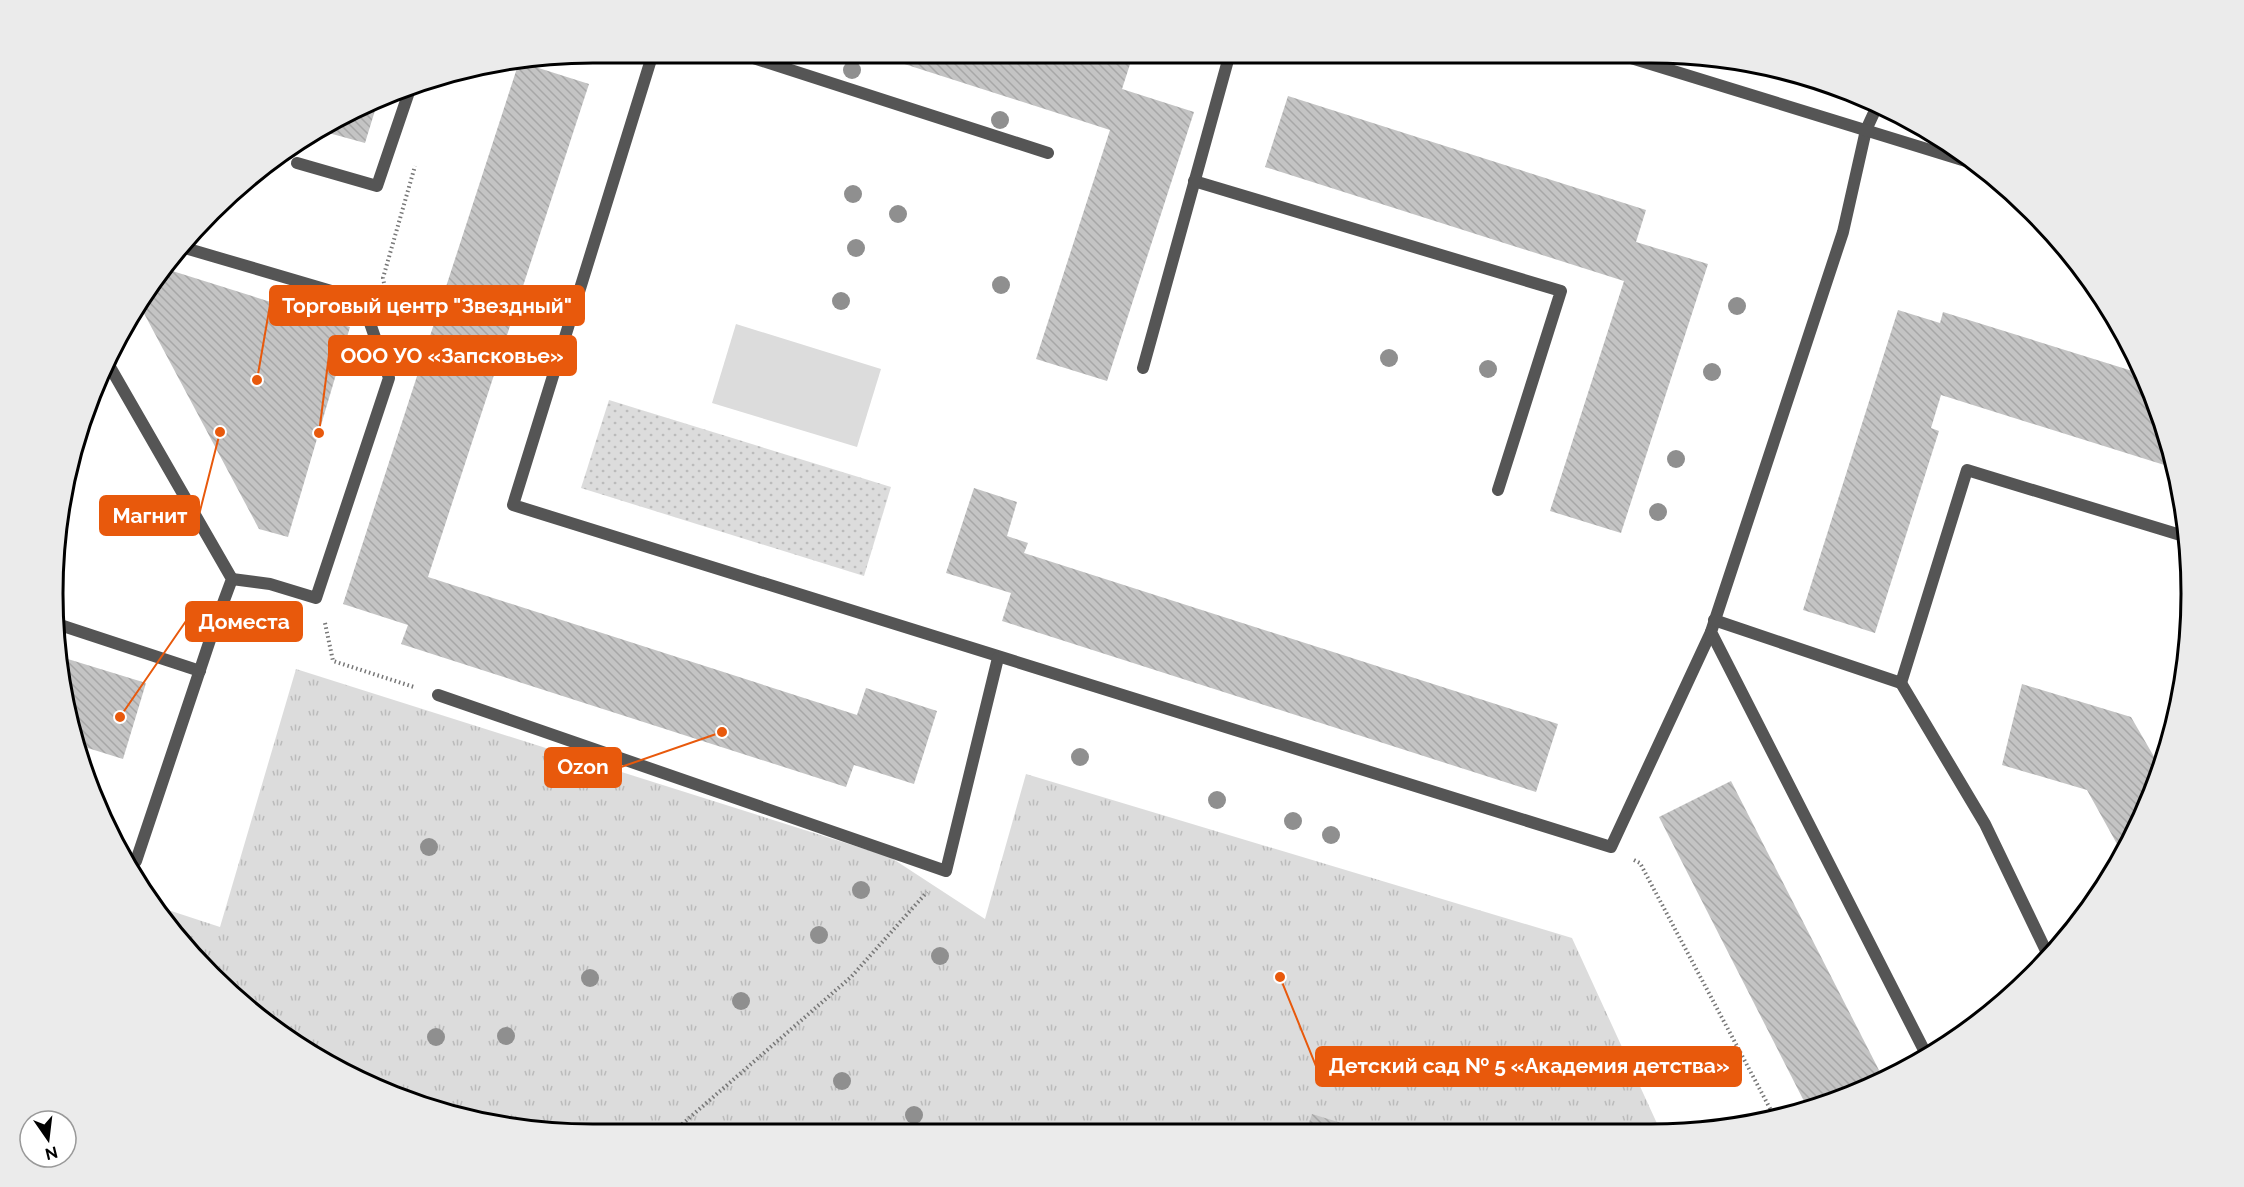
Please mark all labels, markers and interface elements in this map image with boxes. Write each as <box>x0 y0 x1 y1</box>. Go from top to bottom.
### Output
callout: Торговый центр "Звездный" <box>270 286 584 325</box>
text: Торговый центр "Звездный" <box>282 293 572 318</box>
callout: ООО УО «Запсковье» <box>329 336 576 375</box>
text: ООО УО «Запсковье» <box>340 343 564 368</box>
callout: Магнит <box>100 496 199 535</box>
text: Магнит <box>113 503 188 528</box>
callout: Доместа <box>186 602 302 641</box>
text: Доместа <box>198 609 290 634</box>
callout: Ozon <box>545 748 621 787</box>
text: Ozon <box>557 754 609 779</box>
callout: Детский сад № 5 «Академия детства» <box>1316 1047 1741 1086</box>
text: Детский сад № 5 «Академия детства» <box>1328 1053 1730 1078</box>
north arrow <box>18 1109 78 1169</box>
text: N <box>43 1142 60 1164</box>

